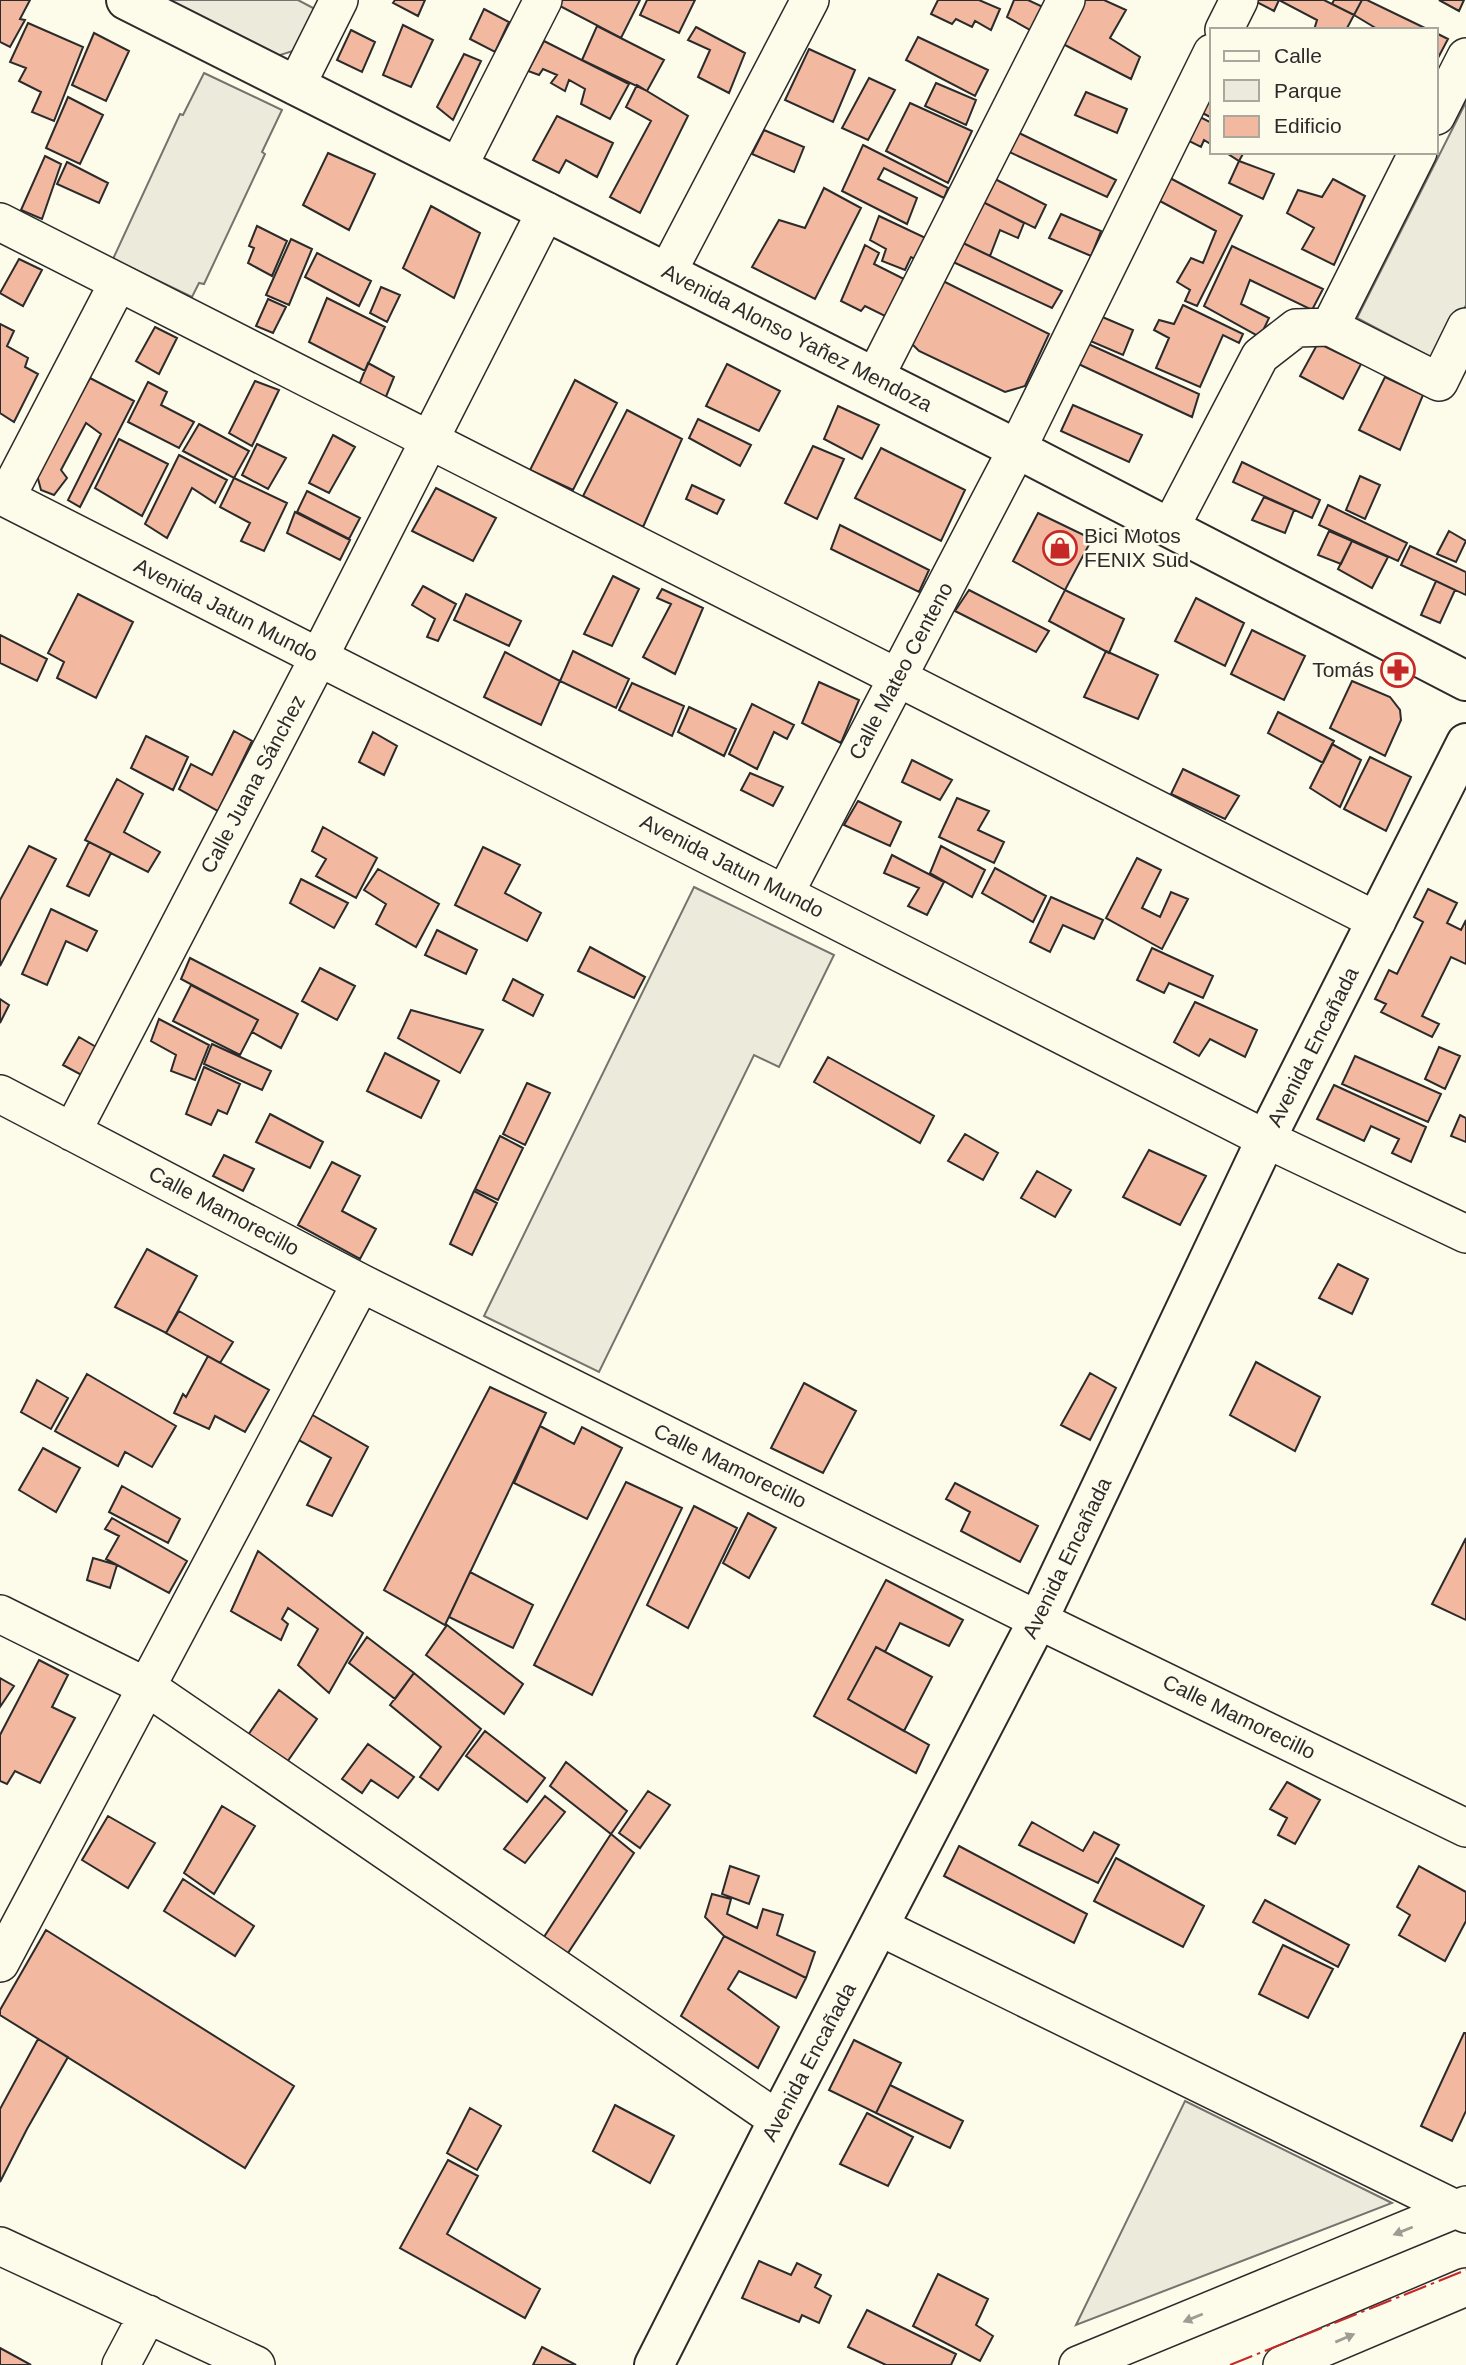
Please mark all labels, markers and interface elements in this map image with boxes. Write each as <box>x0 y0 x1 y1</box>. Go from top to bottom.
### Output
legend <box>1210 28 1438 154</box>
text: Calle <box>1274 44 1322 67</box>
text: Parque <box>1274 79 1342 102</box>
text: Edificio <box>1274 114 1342 137</box>
street label: Avenida Alonso Yañez Mendoza <box>658 259 936 416</box>
place label: Bici Motos FENIX Sud <box>1084 524 1189 571</box>
shop icon: Bici Motos FENIX Sud <box>1041 529 1079 567</box>
street label: Avenida Jatun Mundo <box>131 553 322 666</box>
street label: Calle Mateo Centeno <box>844 578 957 763</box>
pharmacy icon: Tomás <box>1379 651 1417 689</box>
place label: Tomás <box>1312 658 1374 681</box>
street label: Calle Juana Sánchez <box>196 691 309 877</box>
street label: Avenida Jatun Mundo <box>637 809 828 922</box>
street label: Avenida Encañada <box>1262 963 1363 1130</box>
street label: Calle Mamorecillo <box>145 1161 303 1260</box>
street label: Calle Mamorecillo <box>650 1419 810 1512</box>
street label: Avenida Encañada <box>1018 1473 1116 1642</box>
street label: Calle Mamorecillo <box>1159 1670 1319 1763</box>
street label: Avenida Encañada <box>757 1978 860 2145</box>
one-way arrow <box>1393 2225 1413 2237</box>
one-way arrow <box>1182 2312 1203 2323</box>
one-way arrow <box>1334 2333 1355 2344</box>

